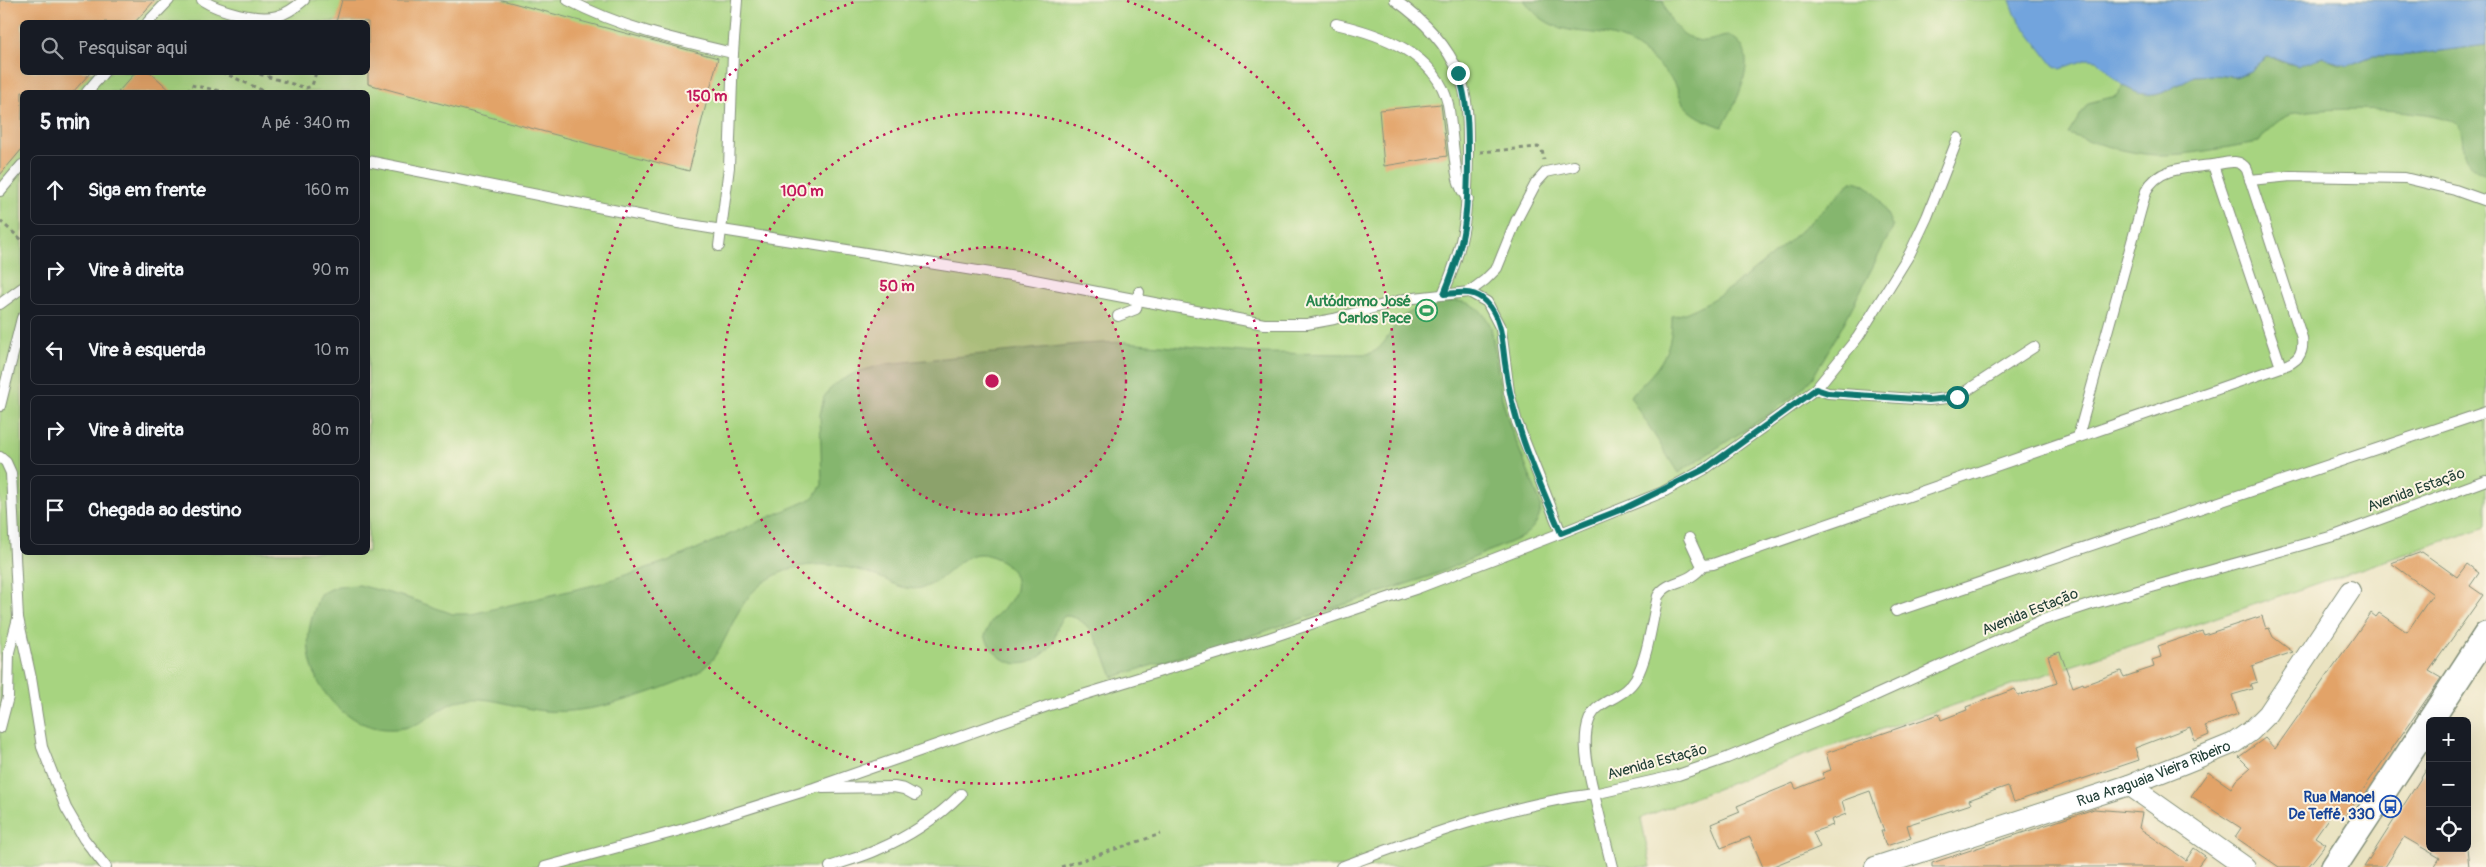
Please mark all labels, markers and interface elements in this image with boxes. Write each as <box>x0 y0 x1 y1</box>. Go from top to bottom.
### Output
search box <box>20 20 370 75</box>
icon: search <box>38 34 66 62</box>
text: Pesquisar aqui <box>78 36 187 60</box>
route end <box>1447 62 1470 85</box>
text: 150 m <box>687 87 727 106</box>
text: 5 min <box>40 109 90 136</box>
text: A pé · 340 m <box>261 113 350 133</box>
icon: ahead <box>41 176 69 204</box>
text: Siga em frente <box>88 178 206 202</box>
text: 160 m <box>305 180 349 200</box>
text: 100 m <box>781 182 823 201</box>
icon: right <box>41 256 69 284</box>
text: Vire à direita <box>88 258 184 282</box>
text: 90 m <box>312 260 349 280</box>
text: 50 m <box>880 277 914 296</box>
place label: Autódromo José Carlos Pace <box>1306 292 1412 328</box>
sports icon: Autódromo José Carlos Pace <box>1415 298 1439 322</box>
icon: left <box>41 336 69 364</box>
text: Vire à esquerda <box>88 338 206 362</box>
text: 10 m <box>314 340 349 360</box>
centre of rings <box>983 372 1001 390</box>
route start <box>1946 386 1969 409</box>
icon: right <box>41 416 69 444</box>
text: Vire à direita <box>88 418 184 442</box>
text: 80 m <box>312 420 349 440</box>
street label: Avenida Estação <box>2365 464 2467 516</box>
icon: arrive <box>41 496 69 524</box>
text: Chegada ao destino <box>88 498 241 522</box>
street label: Avenida Estação <box>1979 584 2081 640</box>
map controls <box>2426 717 2471 852</box>
button: + <box>2426 717 2471 762</box>
street label: Rua Araguaia Vieira Ribeiro <box>2074 736 2233 811</box>
street label: Avenida Estação <box>1605 740 1709 784</box>
button: − <box>2426 762 2471 807</box>
place label: Rua Manoel De Teffé, 330 <box>2288 788 2375 824</box>
bus stop icon: Rua Manoel De Teffé, 330 <box>2379 794 2403 818</box>
button: locate <box>2426 807 2471 852</box>

